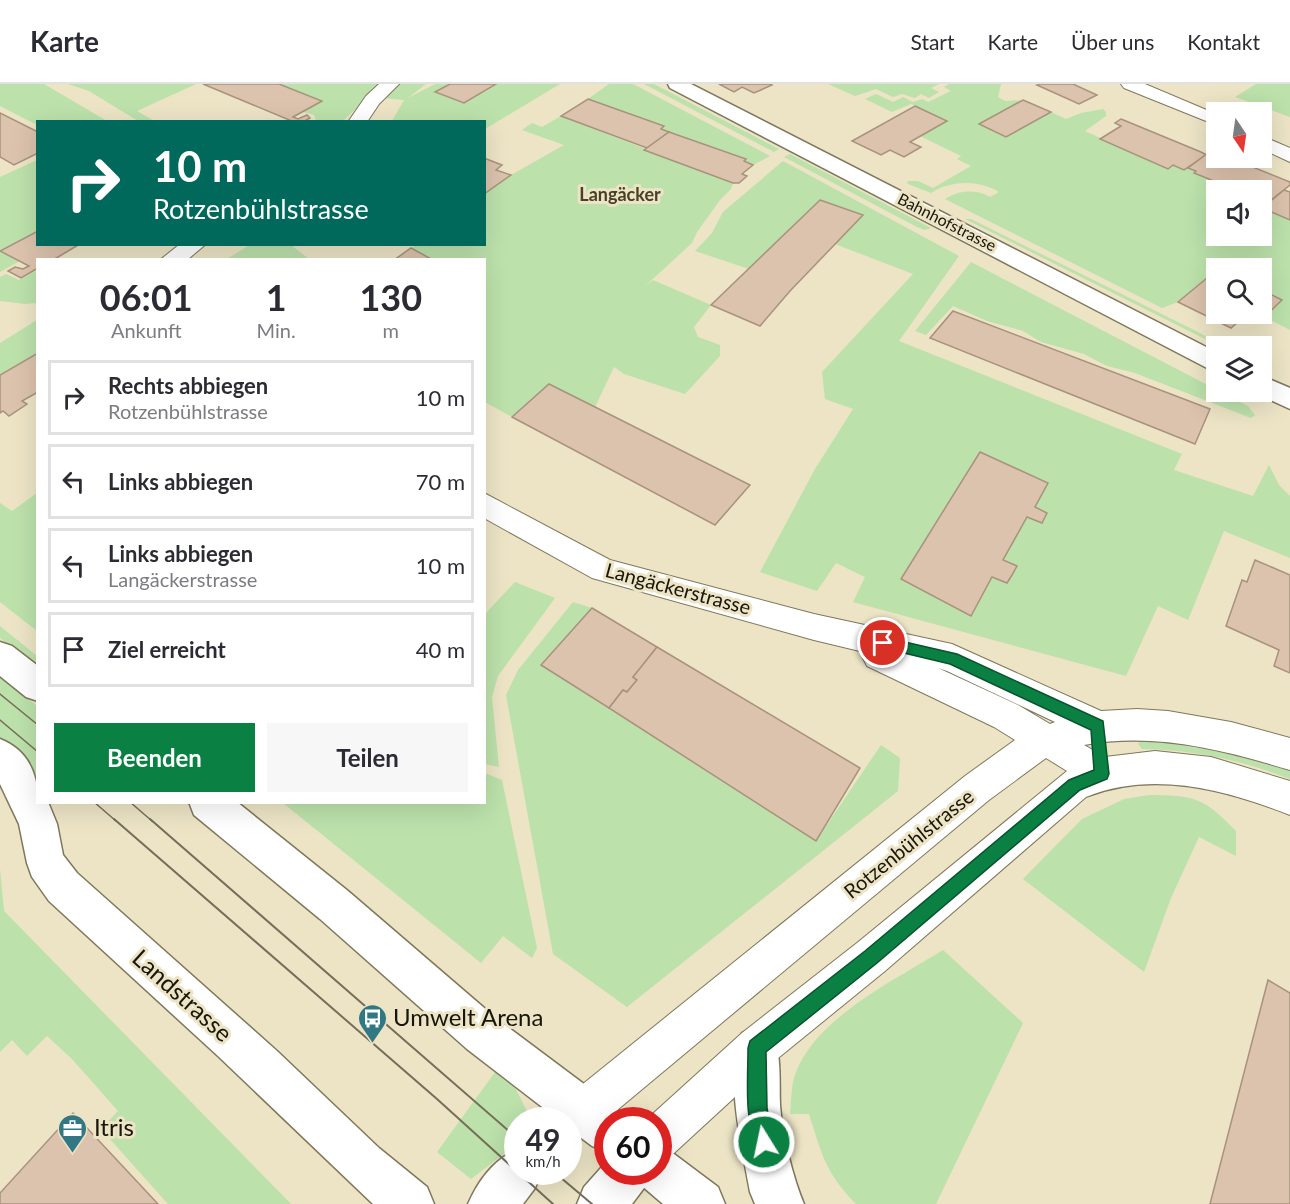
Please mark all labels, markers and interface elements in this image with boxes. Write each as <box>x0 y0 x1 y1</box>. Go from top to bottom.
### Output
text: Karte <box>30 24 99 58</box>
text: Start <box>910 29 955 54</box>
text: Karte <box>988 29 1038 54</box>
text: Über uns <box>1071 29 1154 54</box>
text: Kontakt <box>1187 29 1260 54</box>
north arrow <box>1206 102 1272 168</box>
map controls <box>1206 102 1272 402</box>
text: 10 m <box>153 141 247 191</box>
icon: right <box>54 144 132 222</box>
button: sound <box>1206 180 1272 246</box>
district label: Langäcker <box>579 183 661 205</box>
street label: Bahnhofstrasse <box>895 189 1000 255</box>
text: Rotzenbühlstrasse <box>153 192 369 225</box>
button: search <box>1206 258 1272 324</box>
text: 06:01 <box>100 275 193 319</box>
text: 1 <box>266 275 287 319</box>
text: 130 <box>359 275 422 319</box>
text: Ankunft <box>111 318 182 342</box>
text: Min. <box>257 318 296 342</box>
text: m <box>383 318 399 342</box>
button: layers <box>1206 336 1272 402</box>
text: Rechts abbiegen <box>108 372 268 399</box>
icon: right <box>57 381 90 414</box>
text: 10 m <box>416 384 465 411</box>
text: Rotzenbühlstrasse <box>108 399 268 423</box>
icon: left <box>57 465 90 498</box>
text: Links abbiegen <box>108 468 253 495</box>
text: 70 m <box>416 468 465 495</box>
text: Links abbiegen <box>108 540 253 567</box>
icon: left <box>57 549 90 582</box>
text: 10 m <box>416 552 465 579</box>
street label: Langäckerstrasse <box>603 557 754 619</box>
text: Langäckerstrasse <box>108 567 257 591</box>
pin <box>857 617 908 668</box>
icon: arrive <box>866 626 899 659</box>
icon: arrive <box>57 633 90 666</box>
text: Ziel erreicht <box>108 636 226 663</box>
text: 40 m <box>416 636 465 663</box>
button: Beenden <box>54 723 255 792</box>
button: Teilen <box>267 723 468 792</box>
street label: Rotzenbühlstrasse <box>839 784 978 903</box>
street label: Landstrasse <box>127 943 239 1047</box>
bus stop icon: Umwelt Arena <box>356 1002 388 1044</box>
place label: Umwelt Arena <box>393 1002 543 1031</box>
speed limit sign: 60 <box>594 1107 672 1185</box>
position arrow <box>732 1110 796 1174</box>
office icon: Itris <box>57 1112 89 1154</box>
place label: Itris <box>94 1112 134 1141</box>
text: 49 <box>526 1121 560 1157</box>
text: km/h <box>525 1152 561 1170</box>

